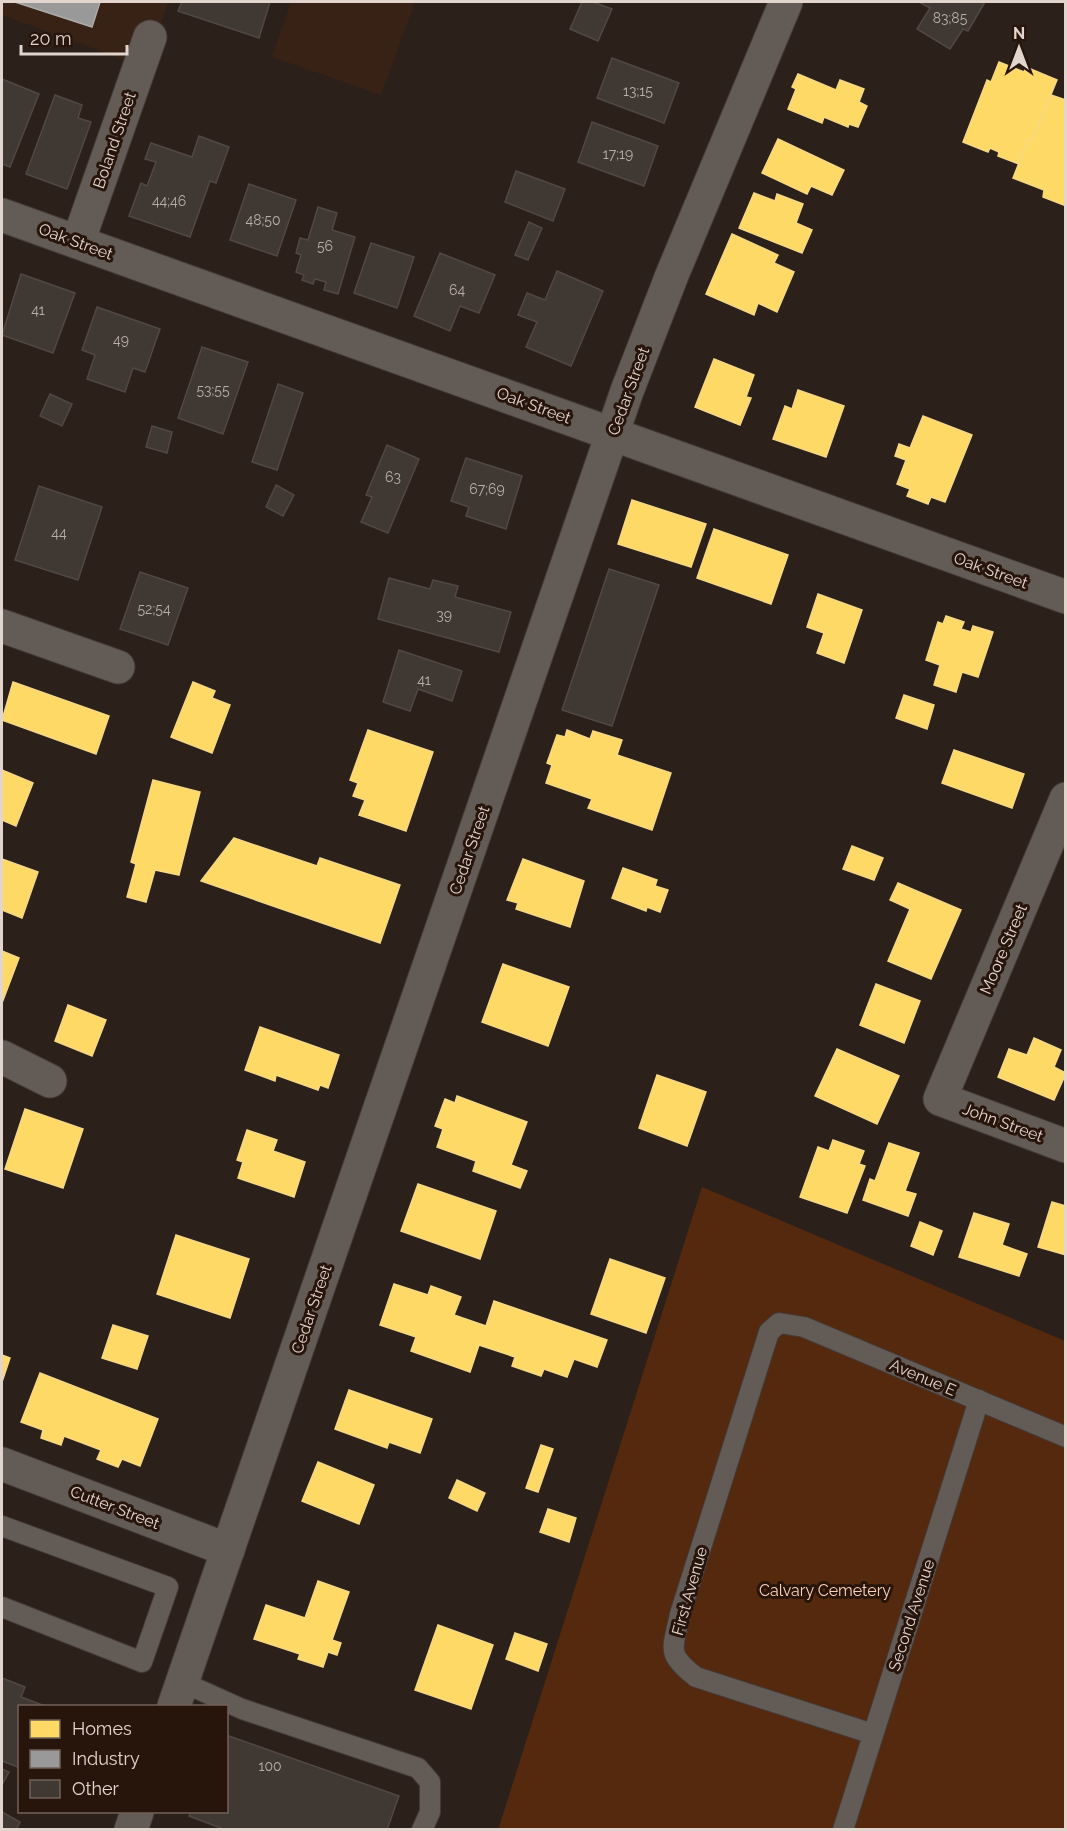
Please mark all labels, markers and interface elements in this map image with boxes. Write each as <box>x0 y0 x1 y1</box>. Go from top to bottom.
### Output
house number: 83;85 <box>933 10 968 26</box>
scale bar <box>21 18 128 56</box>
north arrow <box>989 18 1049 78</box>
text: N <box>1013 24 1025 43</box>
text: 20 m <box>30 28 72 49</box>
house number: 13;15 <box>623 83 653 99</box>
street label: Boland Street <box>89 89 140 191</box>
house number: 17;19 <box>603 146 633 162</box>
house number: 44;46 <box>152 193 186 209</box>
house number: 48;50 <box>245 212 281 228</box>
street label: Oak Street <box>36 219 116 264</box>
house number: 56 <box>317 238 333 254</box>
house number: 64 <box>449 282 465 298</box>
house number: 41 <box>31 302 45 318</box>
house number: 49 <box>113 332 129 348</box>
street label: Cedar Street <box>604 344 653 438</box>
house number: 53;55 <box>196 382 230 398</box>
street label: Oak Street <box>494 383 574 428</box>
house number: 63 <box>385 469 401 485</box>
house number: 67;69 <box>469 481 505 497</box>
house number: 44 <box>51 525 67 541</box>
street label: Oak Street <box>951 548 1031 593</box>
house number: 52;54 <box>137 601 171 617</box>
house number: 39 <box>436 607 452 623</box>
house number: 41 <box>417 672 431 688</box>
street label: Cedar Street <box>445 803 494 897</box>
street label: Moore Street <box>976 901 1031 997</box>
street label: John Street <box>960 1099 1046 1146</box>
street label: Cedar Street <box>287 1262 336 1356</box>
street label: Avenue E <box>887 1355 959 1400</box>
street label: Cutter Street <box>67 1482 163 1533</box>
street label: First Avenue <box>668 1545 711 1638</box>
street label: Second Avenue <box>884 1557 938 1673</box>
park label: Calvary Cemetery <box>759 1581 891 1600</box>
legend <box>18 1705 228 1813</box>
text: Homes <box>72 1718 132 1739</box>
text: Industry <box>72 1748 140 1769</box>
house number: 100 <box>258 1758 282 1774</box>
text: Other <box>72 1778 120 1799</box>

